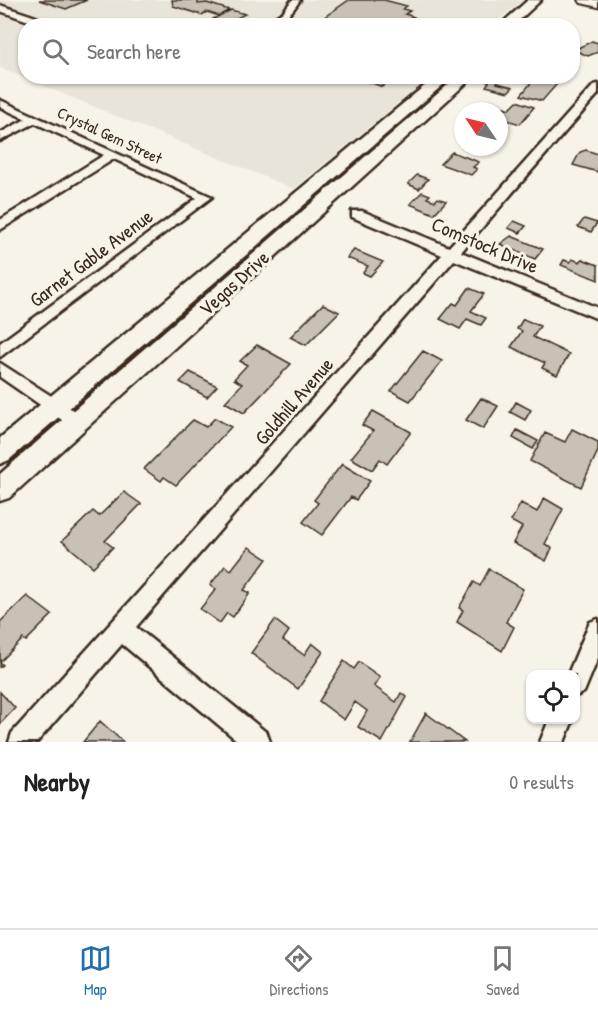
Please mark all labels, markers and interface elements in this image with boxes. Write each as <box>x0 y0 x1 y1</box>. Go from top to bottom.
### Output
search box <box>18 18 580 84</box>
icon: search <box>39 35 72 68</box>
text: Search here <box>87 36 181 66</box>
street label: Crystal Gem Street <box>54 101 166 169</box>
north arrow <box>454 102 508 156</box>
street label: Garnet Gable Avenue <box>24 202 158 313</box>
street label: Comstock Drive <box>428 210 543 279</box>
street label: Vegas Drive <box>193 244 275 321</box>
street label: Goldhill Avenue <box>248 351 339 450</box>
map controls <box>526 670 580 724</box>
button: locate <box>526 670 580 724</box>
text: Nearby <box>24 764 90 799</box>
text: 0 results <box>509 768 574 795</box>
tab: Map <box>79 942 112 1000</box>
tab: Directions <box>270 942 328 1000</box>
tab: Saved <box>486 942 519 1000</box>

